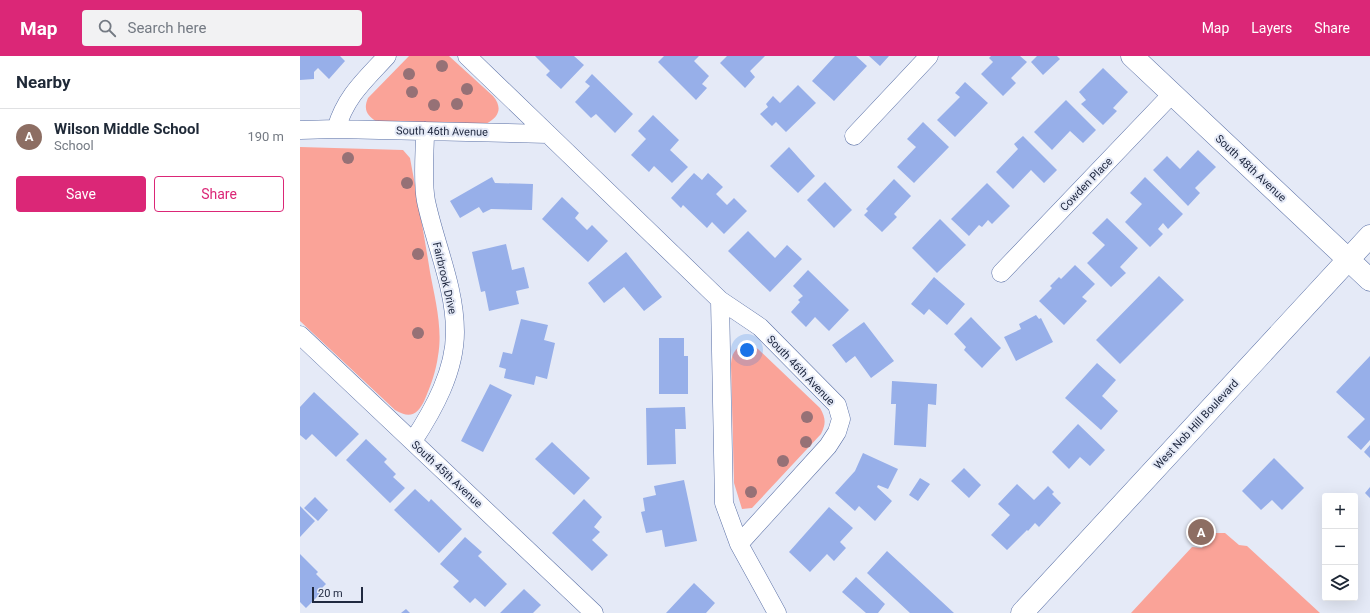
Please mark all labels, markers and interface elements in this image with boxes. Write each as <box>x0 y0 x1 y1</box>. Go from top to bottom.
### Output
search box <box>82 10 362 46</box>
text: Map <box>20 17 58 40</box>
icon: search <box>96 17 118 39</box>
text: Search here <box>128 19 206 37</box>
text: Map <box>1202 20 1229 36</box>
text: Layers <box>1251 20 1292 36</box>
text: Share <box>1314 20 1350 36</box>
text: Nearby <box>16 72 71 92</box>
text: Wilson Middle School <box>54 120 200 138</box>
street label: South 46th Avenue <box>396 124 488 139</box>
text: A <box>25 129 33 144</box>
text: 190 m <box>247 129 284 144</box>
street label: South 48th Avenue <box>1213 132 1289 205</box>
text: School <box>54 138 94 153</box>
street label: Cowden Place <box>1057 155 1115 214</box>
button: Save <box>16 176 146 212</box>
button: Share <box>154 176 284 212</box>
street label: Fairbrook Drive <box>430 241 459 316</box>
street label: South 46th Avenue <box>764 333 837 408</box>
your location <box>737 340 757 360</box>
street label: West Nob Hill Boulevard <box>1151 377 1241 472</box>
street label: South 45th Avenue <box>409 438 485 511</box>
map controls <box>1322 493 1358 601</box>
button: + <box>1322 493 1358 529</box>
pin: A <box>1188 517 1214 547</box>
button: − <box>1322 529 1358 565</box>
button: layers <box>1322 565 1358 601</box>
scale bar <box>312 585 363 604</box>
text: 20 m <box>318 587 343 600</box>

